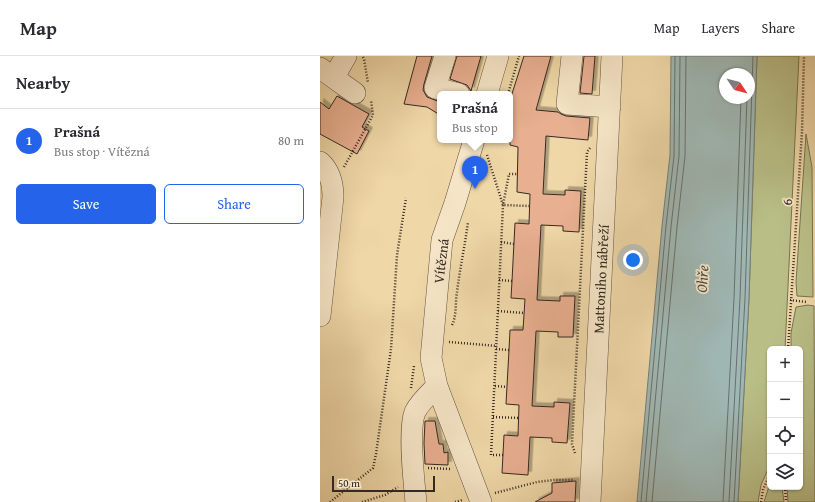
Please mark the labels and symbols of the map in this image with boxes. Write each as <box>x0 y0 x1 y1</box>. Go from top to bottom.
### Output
north arrow <box>719 68 755 104</box>
pin: 1 <box>462 156 488 189</box>
street label: 6 <box>777 198 797 206</box>
street label: Mattoniho nábřeží <box>588 223 614 334</box>
street label: Vítězná <box>428 237 454 285</box>
your location <box>623 250 643 270</box>
water label: Ohře <box>691 265 713 293</box>
scale bar <box>332 474 435 493</box>

